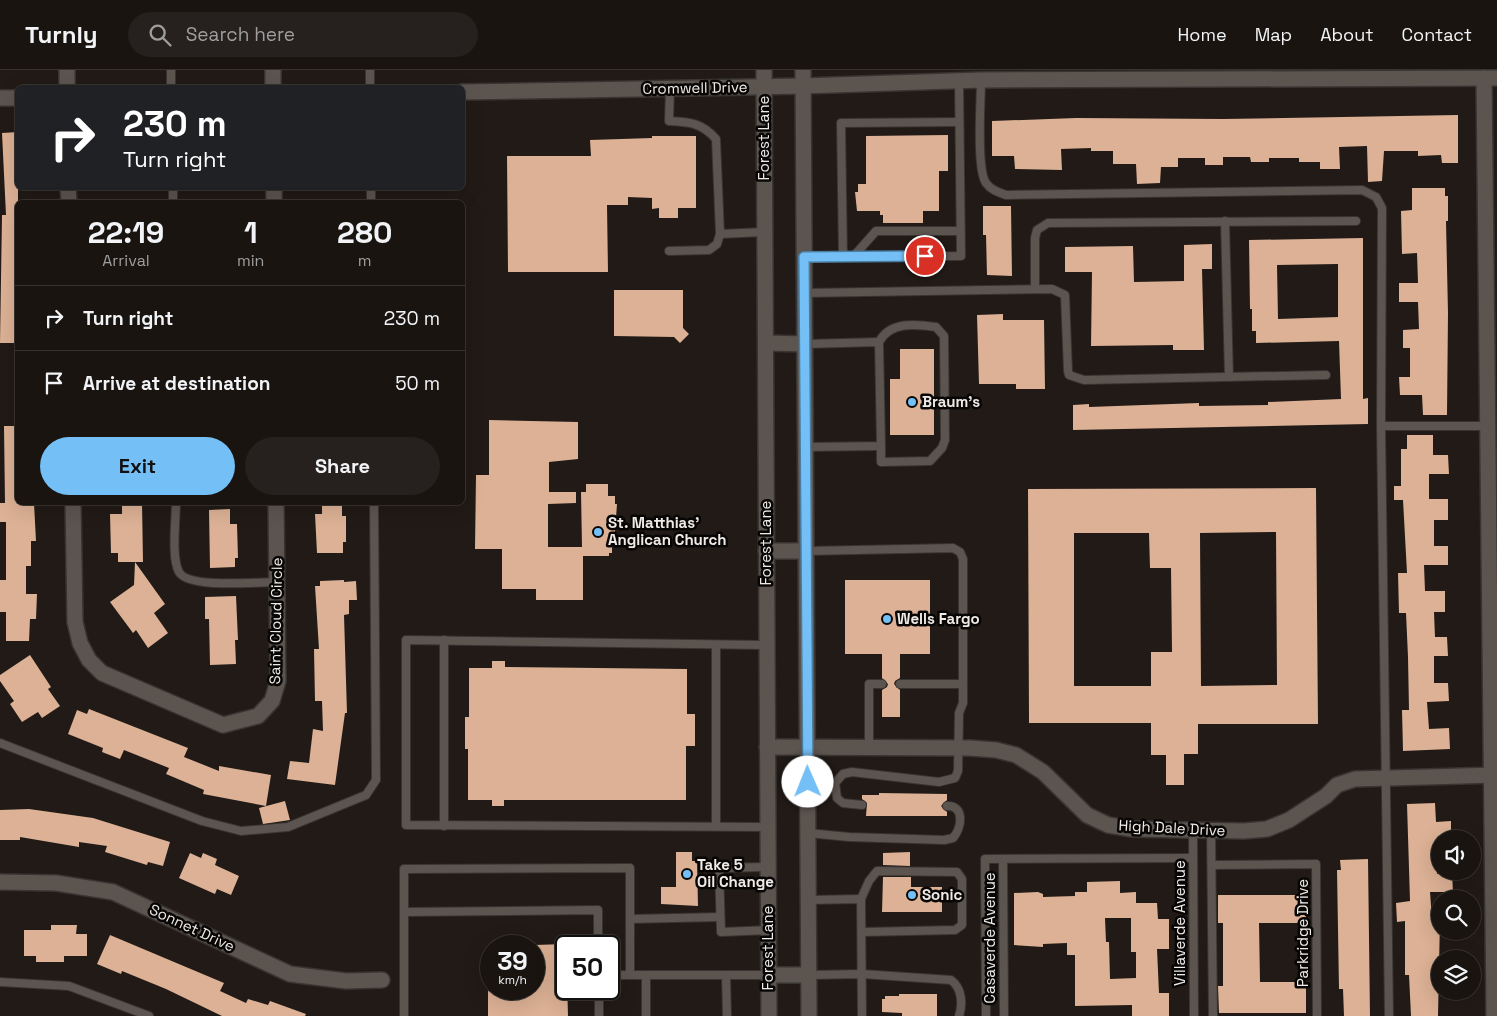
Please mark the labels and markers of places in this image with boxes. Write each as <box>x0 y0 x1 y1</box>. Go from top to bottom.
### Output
pin <box>904 235 946 277</box>
place label: Braum's <box>922 392 980 411</box>
marker: Braum's <box>906 396 918 408</box>
place label: St. Matthias' Anglican Church <box>608 513 727 549</box>
marker: St. Matthias' Anglican Church <box>592 526 604 538</box>
place label: Wells Fargo <box>897 609 980 628</box>
marker: Wells Fargo <box>881 613 893 625</box>
place label: Take 5 Oil Change <box>697 855 774 891</box>
marker: Take 5 Oil Change <box>681 868 693 880</box>
place label: Sonic <box>922 885 963 904</box>
marker: Sonic <box>906 889 918 901</box>

